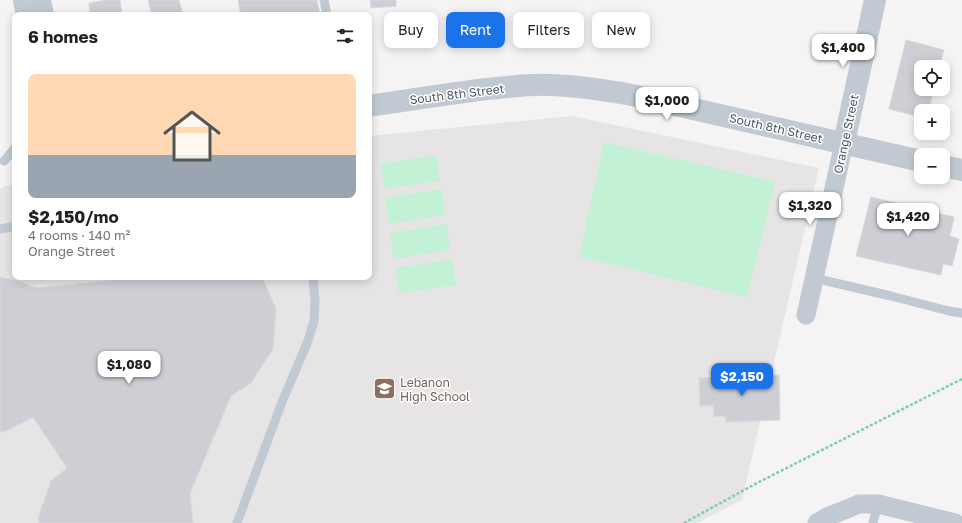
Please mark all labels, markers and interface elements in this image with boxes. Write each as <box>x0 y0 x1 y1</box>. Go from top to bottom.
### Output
chip: Buy <box>384 12 438 48</box>
chip: Rent <box>446 12 505 48</box>
chip: Filters <box>513 12 584 48</box>
chip: New <box>592 12 650 48</box>
icon: filters <box>334 25 356 47</box>
text: 6 homes <box>28 26 98 47</box>
pin: $1,400 <box>810 34 876 68</box>
text: $1,400 <box>821 39 865 55</box>
map controls <box>914 60 950 184</box>
button: locate <box>914 60 950 96</box>
street label: South 8th Street <box>409 81 505 107</box>
pin: $1,000 <box>634 87 700 121</box>
text: $1,000 <box>645 92 689 108</box>
street label: Orange Street <box>830 93 862 175</box>
icon: home <box>156 100 228 172</box>
button: + <box>914 104 950 140</box>
street label: South 8th Street <box>728 110 824 146</box>
button: − <box>914 148 950 184</box>
pin: $1,320 <box>777 192 843 226</box>
text: $1,320 <box>788 197 832 213</box>
pin: $1,420 <box>875 203 941 237</box>
text: $2,150/mo <box>28 206 119 227</box>
text: $1,420 <box>886 208 930 224</box>
text: 4 rooms · 140 m² <box>28 227 130 243</box>
text: Orange Street <box>28 243 115 259</box>
pin: $1,080 <box>96 351 162 385</box>
text: $1,080 <box>107 356 151 372</box>
pin: $2,150 <box>709 363 775 397</box>
text: $2,150 <box>720 368 764 384</box>
place label: Lebanon High School <box>400 375 470 404</box>
school or university icon: Lebanon High School <box>371 376 397 402</box>

